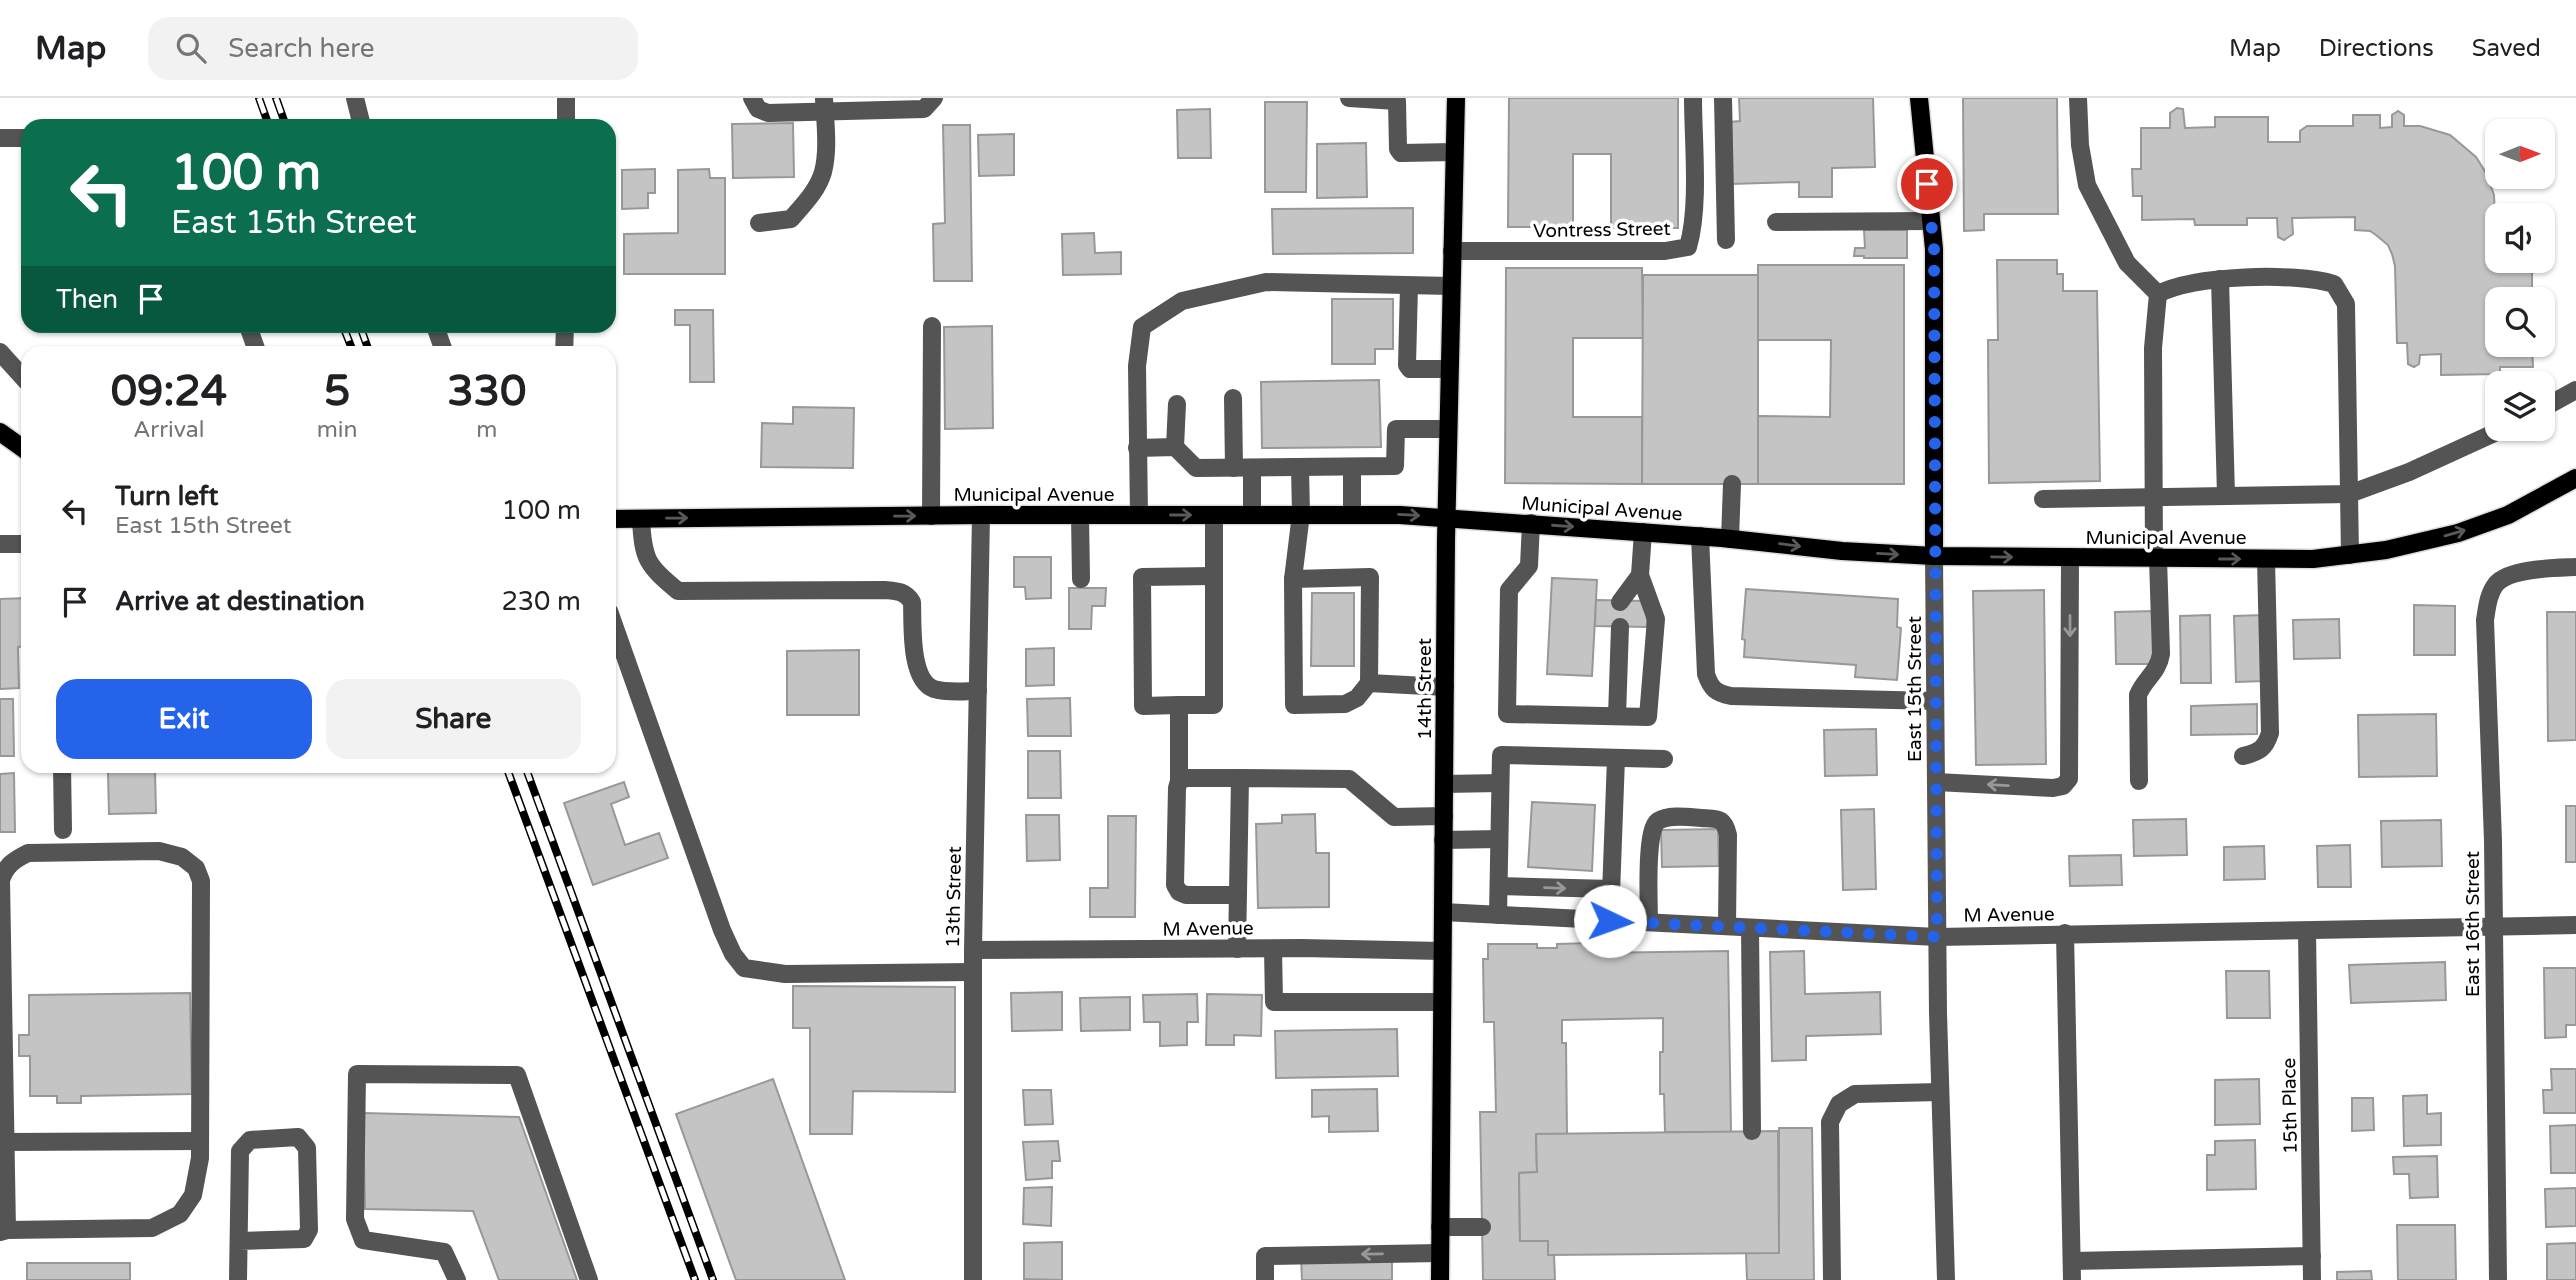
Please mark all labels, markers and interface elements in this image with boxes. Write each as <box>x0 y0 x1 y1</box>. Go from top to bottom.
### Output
search box <box>148 17 638 80</box>
text: Map <box>35 29 106 68</box>
icon: search <box>172 29 210 67</box>
text: Search here <box>228 33 374 64</box>
text: Map <box>2229 34 2281 63</box>
text: Directions <box>2319 34 2434 63</box>
text: Saved <box>2472 34 2541 63</box>
north arrow <box>2485 119 2555 189</box>
map controls <box>2485 119 2555 441</box>
text: 100 m <box>171 144 321 203</box>
icon: left <box>56 147 147 238</box>
pin <box>1897 154 1957 214</box>
icon: arrive <box>1908 165 1946 203</box>
button: sound <box>2485 203 2555 273</box>
text: East 15th Street <box>171 204 417 242</box>
street label: Vontress Street <box>1533 218 1671 242</box>
icon: arrive <box>132 280 170 318</box>
text: Then <box>56 284 118 315</box>
button: search <box>2485 287 2555 357</box>
text: 09:24 <box>111 366 227 417</box>
text: 5 <box>324 366 350 417</box>
text: 330 <box>447 366 526 417</box>
button: layers <box>2485 371 2555 441</box>
text: Arrival <box>133 416 204 444</box>
text: min <box>317 416 358 444</box>
text: m <box>476 416 497 444</box>
text: Turn left <box>115 481 218 512</box>
street label: Municipal Avenue <box>953 484 1115 506</box>
icon: left <box>56 492 94 530</box>
street label: Municipal Avenue <box>1521 492 1683 526</box>
text: 100 m <box>501 495 581 526</box>
one-way arrow <box>1169 508 1192 522</box>
one-way arrow <box>893 509 916 523</box>
one-way arrow <box>1397 509 1420 522</box>
text: East 15th Street <box>115 512 292 540</box>
one-way arrow <box>665 512 688 525</box>
one-way arrow <box>1551 520 1574 533</box>
one-way arrow <box>2444 525 2466 538</box>
street label: Municipal Avenue <box>2085 527 2247 549</box>
one-way arrow <box>1778 539 1800 552</box>
one-way arrow <box>1876 547 1899 560</box>
one-way arrow <box>1991 550 2014 564</box>
one-way arrow <box>2218 552 2241 565</box>
icon: arrive <box>56 583 94 621</box>
text: Arrive at destination <box>115 586 365 617</box>
text: 230 m <box>501 586 581 617</box>
one-way arrow <box>2063 614 2077 637</box>
street label: East 15th Street <box>1904 616 1926 762</box>
street label: 14th Street <box>1414 638 1436 740</box>
button: Exit <box>56 679 312 759</box>
button: Share <box>326 679 581 759</box>
one-way arrow <box>1988 778 2010 791</box>
street label: 13th Street <box>942 846 966 948</box>
street label: East 16th Street <box>2462 851 2484 997</box>
one-way arrow <box>1543 881 1566 894</box>
position arrow <box>1573 884 1647 958</box>
street label: M Avenue <box>1963 903 2055 927</box>
street label: M Avenue <box>1162 917 1254 941</box>
street label: 15th Place <box>2278 1058 2302 1154</box>
one-way arrow <box>1360 1247 1383 1261</box>

